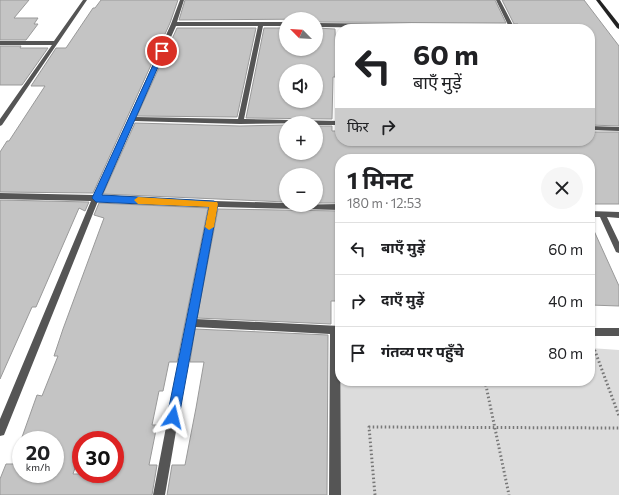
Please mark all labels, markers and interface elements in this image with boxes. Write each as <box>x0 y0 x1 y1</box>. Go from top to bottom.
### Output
north arrow <box>279 12 323 56</box>
map controls <box>279 12 323 212</box>
pin <box>145 34 179 68</box>
text: 60 m <box>413 37 479 71</box>
icon: arrive <box>151 40 173 62</box>
icon: left <box>347 40 399 92</box>
button: sound <box>279 64 323 108</box>
text: बाएँ मुड़ें <box>413 71 462 93</box>
button: + <box>279 116 323 160</box>
icon: right <box>377 116 399 138</box>
text: फिर <box>347 117 369 135</box>
text: 1 मिनट <box>347 165 413 194</box>
button: close <box>541 167 583 209</box>
button: − <box>279 168 323 212</box>
text: 180 m · 12:53 <box>347 195 422 211</box>
icon: left <box>347 238 369 260</box>
text: बाएँ मुड़ें <box>381 238 425 256</box>
text: 60 m <box>548 240 583 258</box>
icon: right <box>347 290 369 312</box>
text: दाएँ मुड़ें <box>381 290 424 308</box>
text: 40 m <box>548 292 583 310</box>
icon: arrive <box>347 342 369 364</box>
text: गंतव्य पर पहुँचे <box>381 342 464 360</box>
text: 80 m <box>548 344 583 362</box>
position arrow <box>152 396 194 438</box>
speed limit sign: 30 <box>72 431 124 483</box>
text: 20 <box>26 440 50 464</box>
text: km/h <box>26 461 50 473</box>

